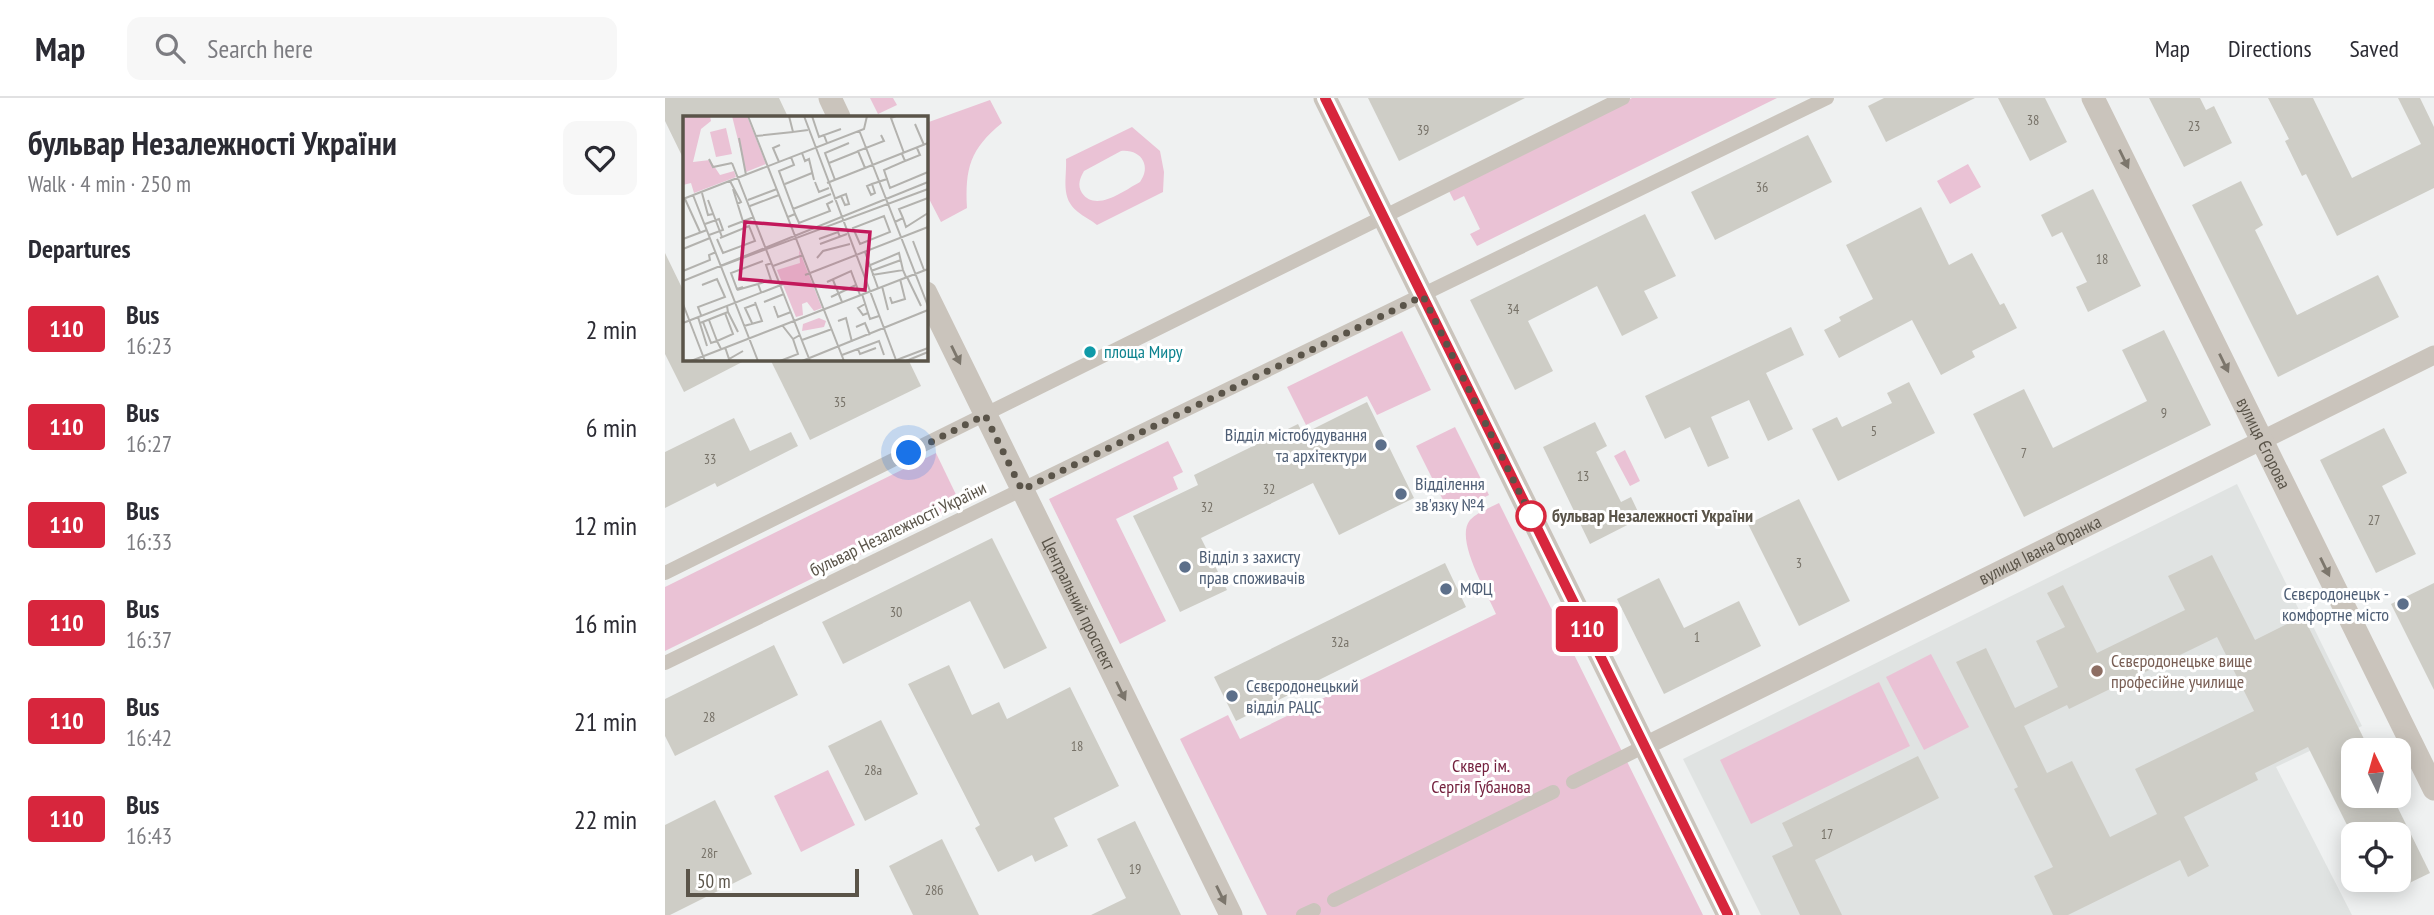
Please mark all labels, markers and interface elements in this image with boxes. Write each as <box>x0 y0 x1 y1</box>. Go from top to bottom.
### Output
search box <box>127 17 617 80</box>
text: Map <box>35 27 85 70</box>
icon: search <box>151 29 189 67</box>
text: Search here <box>207 32 313 65</box>
text: Map <box>2155 33 2190 64</box>
text: Directions <box>2228 33 2312 64</box>
text: Saved <box>2350 33 2399 64</box>
house number: 38 <box>2027 111 2039 129</box>
inset map <box>683 116 927 360</box>
house number: 23 <box>2188 117 2200 135</box>
text: бульвар Незалежності України <box>28 121 397 164</box>
button: heart <box>563 121 637 195</box>
house number: 39 <box>1417 121 1429 139</box>
one-way arrow <box>2118 149 2129 169</box>
text: Walk · 4 min · 250 m <box>28 169 191 198</box>
house number: 36 <box>1756 178 1768 196</box>
text: Departures <box>28 232 131 265</box>
house number: 18 <box>2096 250 2108 268</box>
text: Bus <box>126 298 159 331</box>
house number: 34 <box>1507 300 1520 318</box>
text: 110 <box>49 313 84 344</box>
text: 2 min <box>586 313 637 346</box>
text: 16:23 <box>126 331 172 360</box>
place label: площа Миру <box>1104 340 1183 363</box>
marker: площа Миру <box>1082 344 1098 360</box>
one-way arrow <box>950 345 961 365</box>
one-way arrow <box>2219 353 2230 373</box>
house number: 35 <box>834 393 846 411</box>
street label: вулиця Єгорова <box>2232 393 2296 493</box>
text: Bus <box>126 396 159 429</box>
house number: 9 <box>2161 404 2167 422</box>
text: 110 <box>49 411 84 442</box>
text: 6 min <box>586 411 637 444</box>
house number: 5 <box>1871 422 1877 440</box>
place label: Відділ містобудування та архітектури <box>1225 423 1367 467</box>
text: 16:27 <box>126 429 172 458</box>
your location <box>891 435 926 470</box>
marker: Відділ містобудування та архітектури <box>1373 437 1389 453</box>
house number: 7 <box>2021 444 2027 462</box>
house number: 33 <box>704 450 716 468</box>
house number: 13 <box>1577 467 1589 485</box>
place label: Відділення зв'язку №4 <box>1415 472 1485 516</box>
street label: бульвар Незалежності України <box>806 476 990 581</box>
house number: 32 <box>1263 480 1275 498</box>
marker: Відділення зв'язку №4 <box>1393 486 1409 502</box>
text: Bus <box>126 494 159 527</box>
house number: 32 <box>1201 498 1213 516</box>
marker: бульвар Незалежності України <box>1516 501 1546 531</box>
place label: бульвар Незалежності України <box>1552 504 1753 527</box>
text: 110 <box>49 509 84 540</box>
text: 12 min <box>574 509 637 542</box>
street label: вулиця Івана Франка <box>1975 510 2105 590</box>
house number: 27 <box>2368 511 2380 529</box>
text: 16:33 <box>126 527 172 556</box>
street label: Центральний проспект <box>1037 533 1121 674</box>
place label: Відділ з захисту прав споживачів <box>1199 545 1305 589</box>
house number: 3 <box>1796 554 1802 572</box>
one-way arrow <box>2319 557 2330 577</box>
marker: Відділ з захисту прав споживачів <box>1177 559 1193 575</box>
place label: МФЦ <box>1460 577 1493 600</box>
marker: МФЦ <box>1438 581 1454 597</box>
place label: Сєвєродонецьк - комфортне місто <box>2282 582 2389 626</box>
text: Bus <box>126 592 159 625</box>
marker: Сєвєродонецьк - комфортне місто <box>2395 596 2411 612</box>
house number: 30 <box>890 603 902 621</box>
line badge: 110 <box>1547 606 1627 652</box>
text: 110 <box>49 607 84 638</box>
text: 16 min <box>574 607 637 640</box>
text: 110 <box>1570 613 1604 644</box>
text: 16:37 <box>126 625 172 654</box>
house number: 1 <box>1694 628 1700 646</box>
house number: 32а <box>1331 633 1349 651</box>
place label: Сєвєродонецьке вище професійне училище <box>2111 649 2252 693</box>
marker: Сєвєродонецьке вище професійне училище <box>2089 663 2105 679</box>
place label: Сєвєродонецький відділ РАЦС <box>1246 674 1359 718</box>
one-way arrow <box>1115 681 1126 701</box>
marker: Сєвєродонецький відділ РАЦС <box>1224 688 1240 704</box>
text: Bus <box>126 690 159 723</box>
text: 110 <box>49 705 84 736</box>
text: 21 min <box>574 705 637 738</box>
house number: 28 <box>703 708 715 726</box>
text: 16:42 <box>126 723 172 752</box>
house number: 18 <box>1071 737 1083 755</box>
north arrow <box>2341 738 2411 808</box>
map controls <box>2341 738 2411 892</box>
park label: Сквер ім. Сергія Губанова <box>1431 754 1531 798</box>
house number: 28а <box>864 761 882 779</box>
text: Bus <box>126 788 159 821</box>
text: 110 <box>49 803 84 834</box>
text: 22 min <box>574 803 637 836</box>
text: 16:43 <box>126 821 172 850</box>
button: locate <box>2341 822 2411 892</box>
house number: 17 <box>1821 825 1833 843</box>
house number: 28г <box>701 844 718 862</box>
house number: 19 <box>1129 860 1141 878</box>
scale bar <box>686 866 859 898</box>
text: 50 m <box>697 869 731 893</box>
house number: 28б <box>925 881 943 899</box>
one-way arrow <box>1215 885 1227 905</box>

